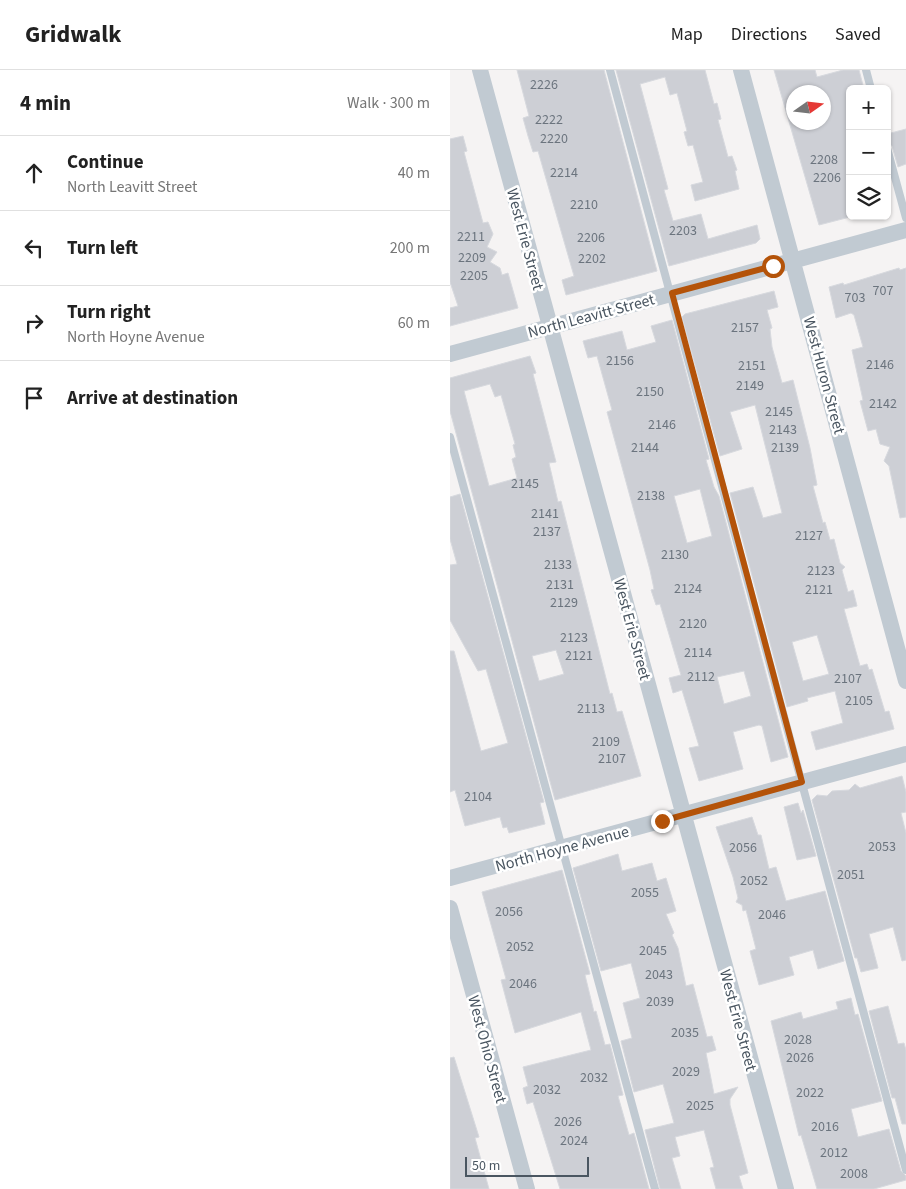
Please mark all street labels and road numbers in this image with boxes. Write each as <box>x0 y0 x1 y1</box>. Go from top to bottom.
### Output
street label: West Erie Street <box>501 186 549 293</box>
street label: North Leavitt Street <box>525 288 658 343</box>
street label: West Huron Street <box>798 314 850 437</box>
street label: West Erie Street <box>608 576 656 683</box>
street label: North Hoyne Avenue <box>493 821 632 877</box>
street label: West Erie Street <box>714 967 762 1074</box>
street label: West Ohio Street <box>462 993 512 1106</box>

